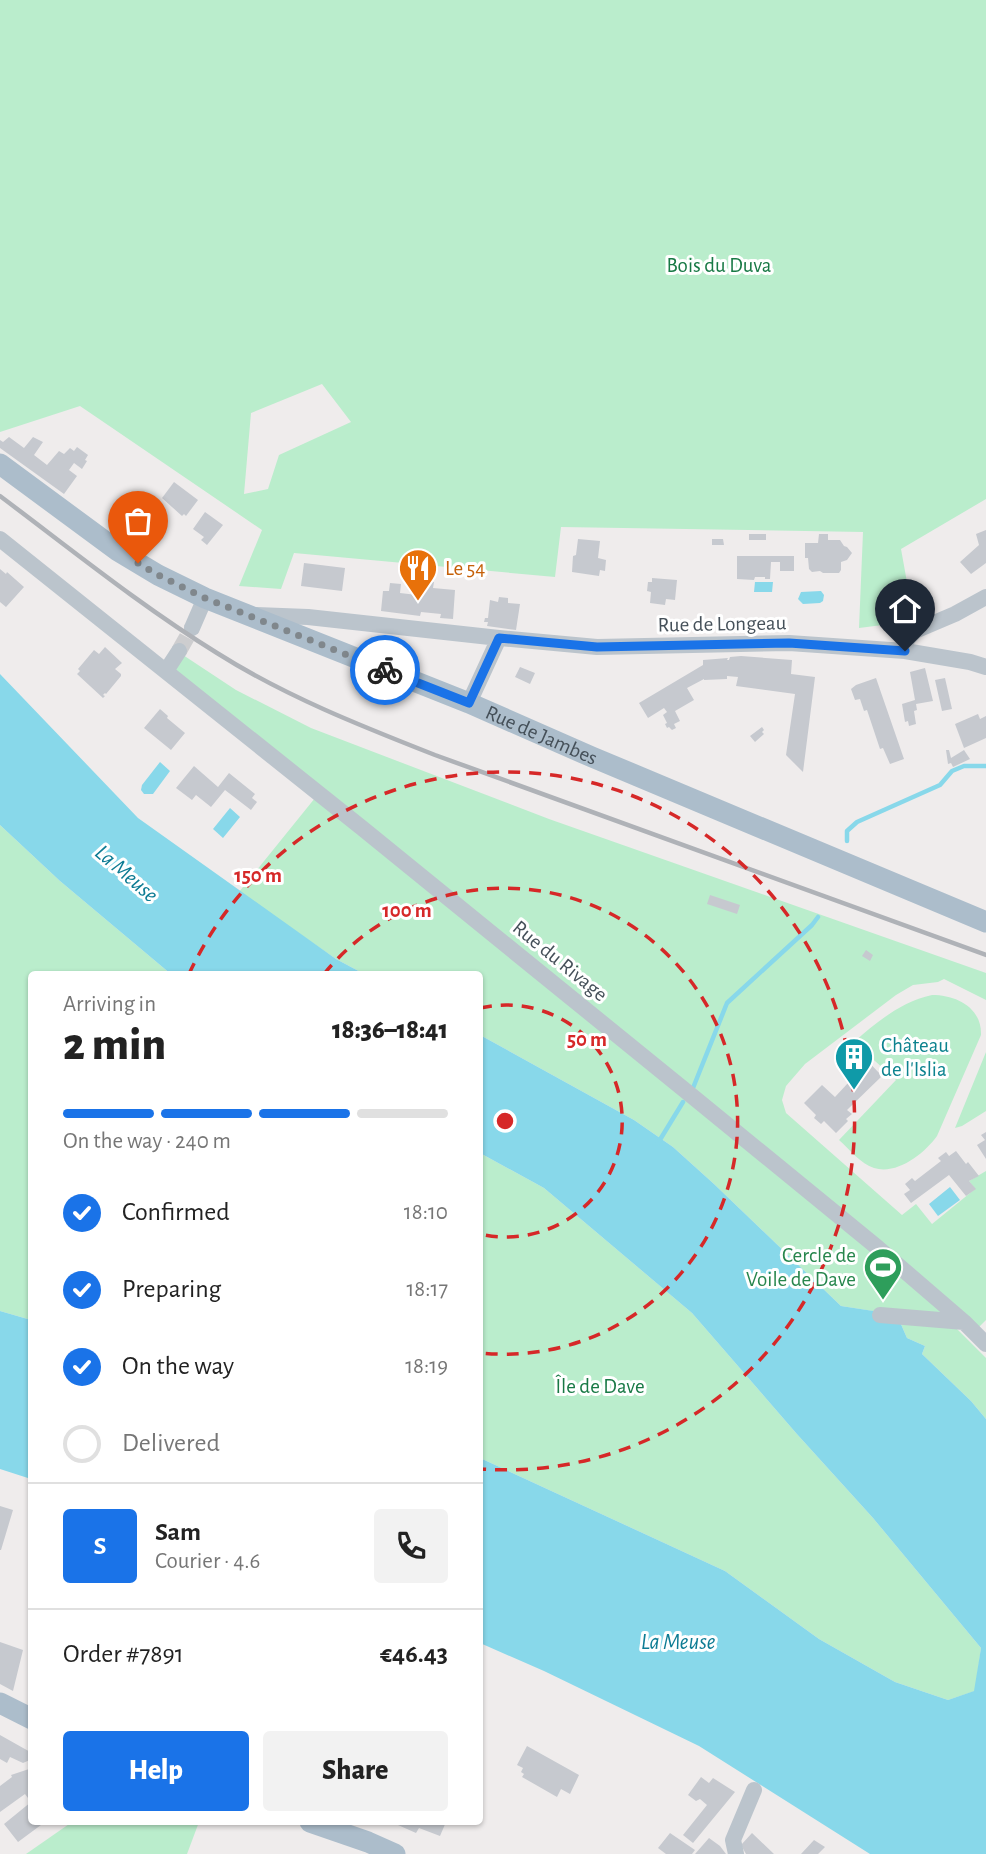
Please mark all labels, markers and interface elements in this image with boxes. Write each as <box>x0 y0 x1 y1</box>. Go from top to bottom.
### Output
park label: Bois du Duva <box>667 255 772 276</box>
pin <box>108 491 168 563</box>
icon: bag <box>119 502 157 540</box>
restaurant icon: Le 54 <box>397 547 439 602</box>
place label: Le 54 <box>445 558 485 579</box>
pin <box>875 579 935 651</box>
icon: home <box>886 590 924 628</box>
street label: Rue de Longeau <box>657 612 787 636</box>
courier <box>350 635 420 705</box>
icon: bike <box>366 651 404 689</box>
street label: Rue de Jambes <box>483 701 601 769</box>
water label: La Meuse <box>90 841 162 907</box>
text: 150 m <box>234 865 282 886</box>
text: 100 m <box>382 900 432 921</box>
street label: Rue du Rivage <box>509 917 611 1005</box>
text: Arriving in <box>63 993 156 1016</box>
text: 18:36–18:41 <box>332 1017 448 1043</box>
text: 2 min <box>63 1022 166 1068</box>
text: 50 m <box>567 1029 607 1050</box>
place label: Château de l'Islia <box>881 1035 949 1080</box>
building icon: Château de l'Islia <box>833 1036 875 1091</box>
centre of rings <box>493 1109 517 1133</box>
text: On the way · 240 m <box>63 1130 231 1153</box>
icon: check <box>63 1194 101 1232</box>
text: Confirmed <box>122 1199 230 1225</box>
text: 18:10 <box>404 1201 448 1224</box>
place label: Cercle de Voile de Dave <box>746 1245 856 1290</box>
sports icon: Cercle de Voile de Dave <box>862 1246 904 1301</box>
icon: check <box>63 1271 101 1309</box>
text: Preparing <box>122 1276 221 1302</box>
text: 18:17 <box>406 1278 448 1301</box>
icon: check <box>63 1348 101 1386</box>
text: On the way <box>122 1353 234 1379</box>
text: 18:19 <box>405 1355 448 1378</box>
park label: Île de Dave <box>555 1374 645 1397</box>
text: Delivered <box>122 1430 220 1456</box>
button: phone <box>374 1509 448 1583</box>
text: Sam <box>155 1519 201 1545</box>
text: S <box>94 1533 106 1559</box>
text: Courier · 4.6 <box>155 1550 260 1573</box>
water label: La Meuse <box>641 1631 716 1654</box>
text: Order #7891 <box>63 1641 184 1667</box>
text: €46.43 <box>380 1641 448 1667</box>
button: Help <box>63 1731 249 1811</box>
button: Share <box>263 1731 448 1811</box>

